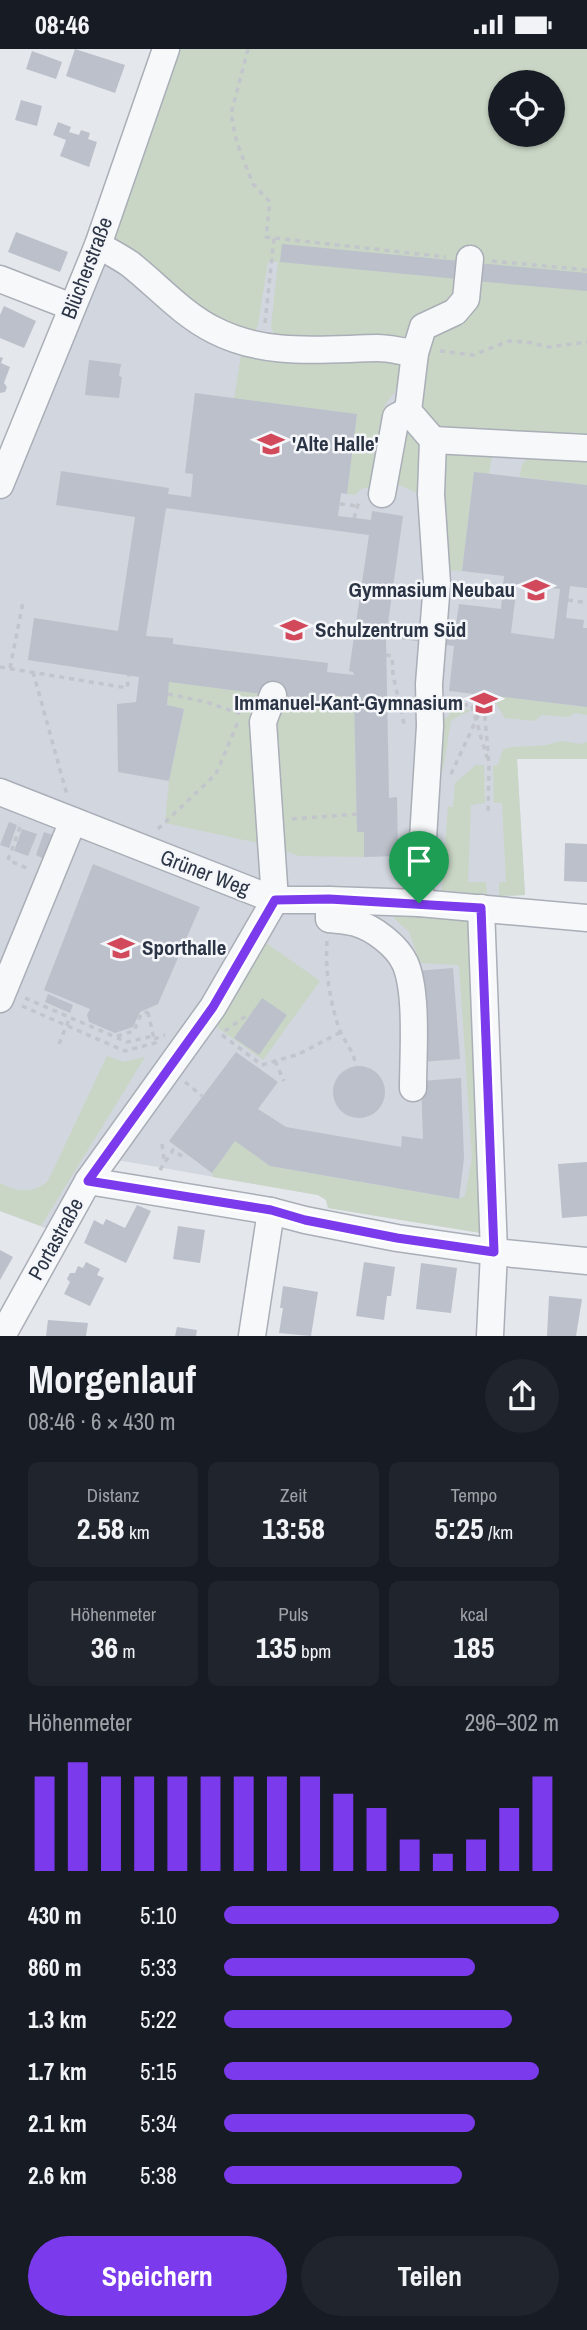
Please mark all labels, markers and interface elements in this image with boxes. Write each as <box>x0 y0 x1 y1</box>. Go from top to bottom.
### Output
text: 08:46 <box>35 7 90 42</box>
map controls <box>488 70 565 147</box>
button: locate <box>488 70 565 147</box>
street label: Blücherstraße <box>54 213 119 323</box>
school or university icon: 'Alte Halle' <box>256 429 286 459</box>
place label: 'Alte Halle' <box>292 429 379 458</box>
place label: Gymnasium Neubau <box>348 575 515 604</box>
school or university icon: Gymnasium Neubau <box>521 575 551 605</box>
school or university icon: Schulzentrum Süd <box>279 615 309 645</box>
place label: Schulzentrum Süd <box>315 615 466 644</box>
place label: Immanuel-Kant-Gymnasium <box>234 688 463 717</box>
school or university icon: Immanuel-Kant-Gymnasium <box>469 688 499 718</box>
pin <box>389 831 449 903</box>
street label: Grüner Weg <box>156 842 254 903</box>
icon: arrive <box>400 842 438 880</box>
school or university icon: Sporthalle <box>106 933 136 963</box>
place label: Sporthalle <box>142 933 226 962</box>
street label: Portastraße <box>21 1192 90 1285</box>
text: Morgenlauf <box>28 1354 196 1405</box>
button: share <box>485 1359 559 1433</box>
text: 08:46 · 6 × 430 m <box>28 1406 175 1437</box>
text: Distanz <box>87 1482 140 1508</box>
text: Zeit <box>280 1482 307 1508</box>
text: Tempo <box>450 1482 497 1508</box>
text: 2.58 <box>77 1508 125 1548</box>
text: 13:58 <box>262 1508 325 1548</box>
text: 5:25 <box>434 1508 484 1548</box>
text: km <box>125 1519 150 1545</box>
text: /km <box>484 1519 513 1545</box>
text: Höhenmeter <box>70 1601 156 1627</box>
text: Puls <box>278 1601 309 1627</box>
text: kcal <box>460 1601 488 1627</box>
text: 36 <box>91 1627 118 1667</box>
text: 135 <box>256 1627 297 1667</box>
text: 185 <box>453 1627 494 1667</box>
text: m <box>118 1638 136 1664</box>
text: bpm <box>297 1638 331 1664</box>
text: Höhenmeter <box>28 1707 132 1738</box>
text: 296–302 m <box>465 1707 559 1738</box>
text: 430 m <box>28 1900 81 1931</box>
text: 5:10 <box>140 1900 177 1931</box>
text: 860 m <box>28 1952 81 1983</box>
text: 5:33 <box>140 1952 177 1983</box>
text: 1.3 km <box>28 2004 87 2035</box>
text: 5:22 <box>140 2004 177 2035</box>
text: 1.7 km <box>28 2056 87 2087</box>
text: 5:15 <box>140 2056 177 2087</box>
text: 2.1 km <box>28 2108 87 2139</box>
text: 5:34 <box>140 2108 177 2139</box>
text: 2.6 km <box>28 2160 87 2191</box>
text: 5:38 <box>140 2160 177 2191</box>
button: Speichern <box>28 2236 287 2316</box>
button: Teilen <box>301 2236 559 2316</box>

